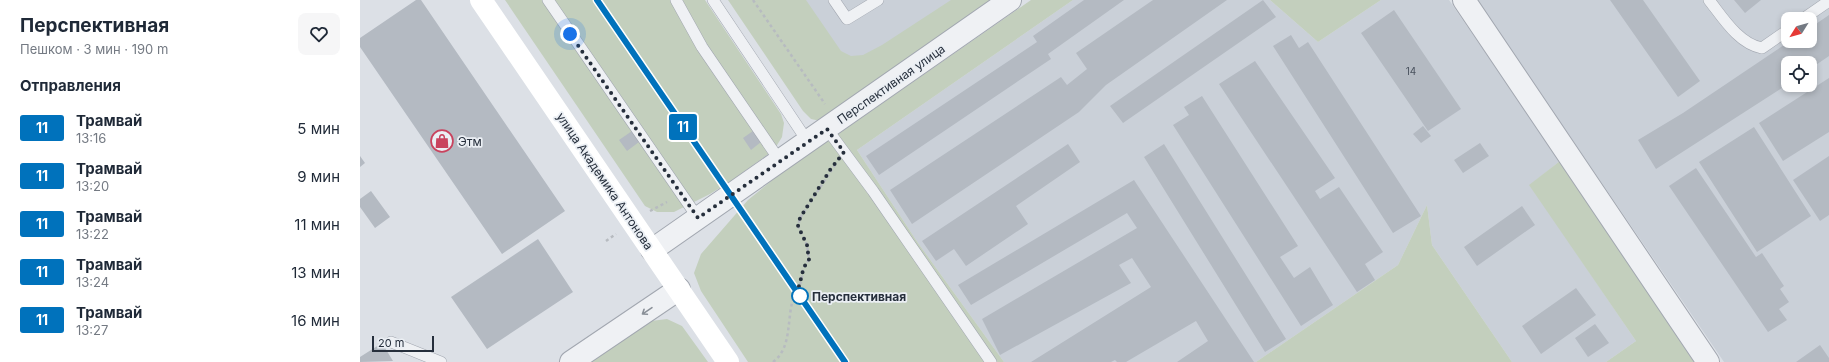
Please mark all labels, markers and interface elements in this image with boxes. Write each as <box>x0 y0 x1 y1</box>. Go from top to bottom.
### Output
north arrow <box>1781 12 1817 48</box>
map controls <box>1781 12 1817 92</box>
button: heart <box>298 13 340 55</box>
text: Перспективная <box>20 14 169 37</box>
your location <box>560 24 580 44</box>
text: Пешком · 3 мин · 190 m <box>20 41 168 57</box>
street label: Перспективная улица <box>834 41 948 127</box>
button: locate <box>1781 56 1817 92</box>
house number: 14 <box>1406 65 1416 77</box>
text: Отправления <box>20 76 121 95</box>
street label: улица Академика Антонова <box>553 110 657 252</box>
text: Трамвай <box>76 111 142 130</box>
line badge: 11 <box>665 114 701 140</box>
text: 11 <box>677 118 689 135</box>
text: 11 <box>36 119 48 136</box>
text: 5 мин <box>297 119 340 138</box>
shop icon: Этм <box>429 128 455 154</box>
text: 13:16 <box>76 130 106 146</box>
place label: Этм <box>458 134 482 149</box>
text: Трамвай <box>76 159 142 178</box>
text: 11 <box>36 167 48 184</box>
text: 9 мин <box>297 167 340 186</box>
text: 13:20 <box>76 178 109 194</box>
text: Трамвай <box>76 207 142 226</box>
text: 11 <box>36 215 48 232</box>
text: 11 мин <box>294 215 340 234</box>
text: 13:22 <box>76 226 109 242</box>
text: Трамвай <box>76 255 142 274</box>
text: 11 <box>36 263 48 280</box>
text: 13 мин <box>291 263 340 282</box>
text: 13:24 <box>76 274 109 290</box>
marker: Перспективная <box>791 287 809 305</box>
place label: Перспективная <box>812 289 906 304</box>
text: Трамвай <box>76 303 142 322</box>
one-way arrow <box>642 307 653 315</box>
text: 11 <box>36 311 48 328</box>
text: 16 мин <box>291 311 340 330</box>
text: 13:27 <box>76 322 108 338</box>
scale bar <box>372 334 434 353</box>
text: 20 m <box>378 336 404 350</box>

